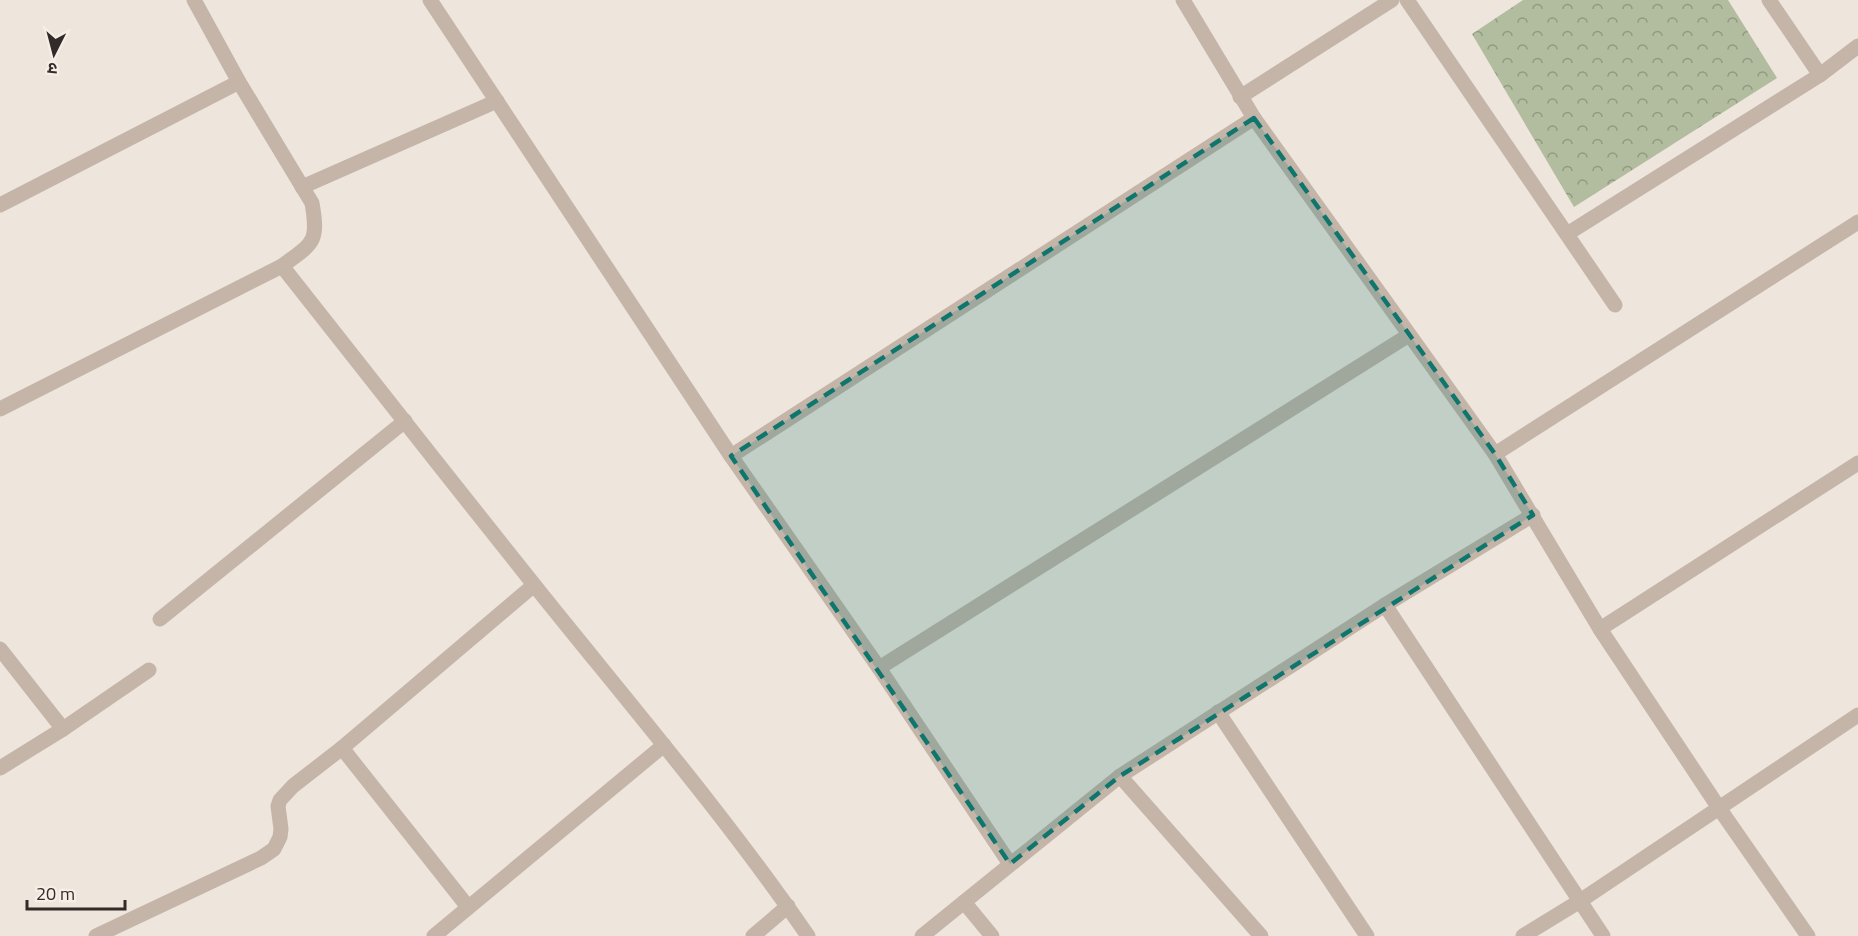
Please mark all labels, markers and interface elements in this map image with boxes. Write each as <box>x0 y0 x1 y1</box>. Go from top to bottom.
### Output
north arrow <box>24 24 84 84</box>
text: उ <box>46 56 58 81</box>
scale bar <box>27 873 124 911</box>
text: 20 m <box>36 880 75 907</box>

